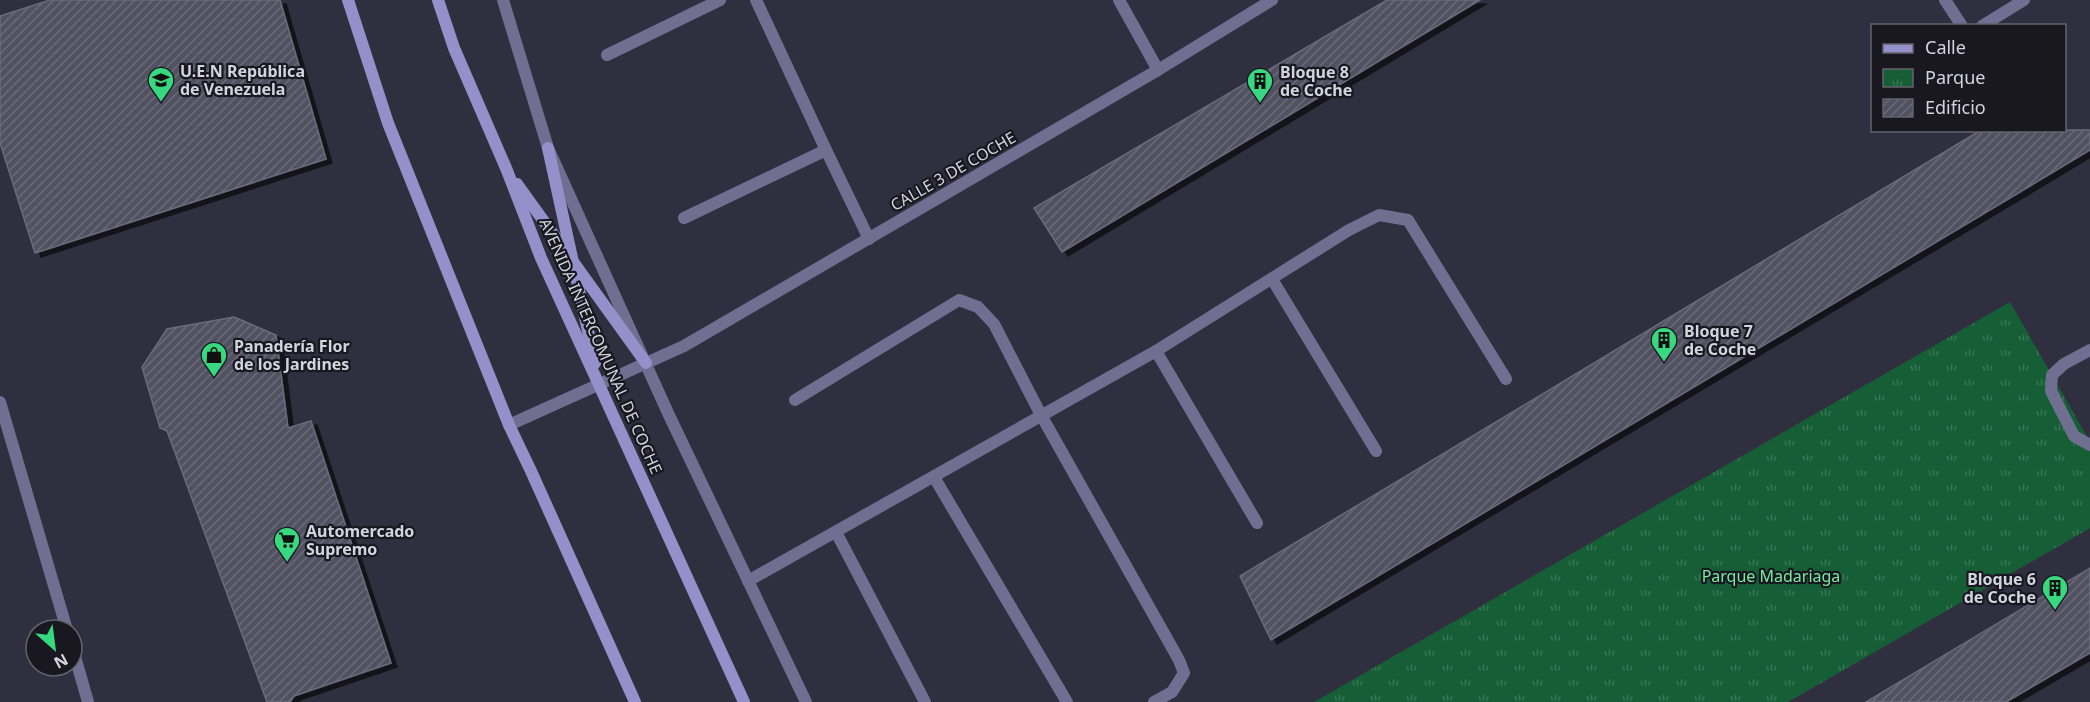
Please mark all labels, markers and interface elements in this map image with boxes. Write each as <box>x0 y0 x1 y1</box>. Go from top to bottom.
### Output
legend <box>1871 24 2066 132</box>
text: Calle <box>1925 35 1966 59</box>
place label: U.E.N República de Venezuela <box>180 60 305 100</box>
place label: Bloque 8 de Coche <box>1280 61 1352 101</box>
school or university icon: U.E.N República de Venezuela <box>146 65 176 103</box>
text: Parque <box>1925 65 1985 89</box>
building icon: Bloque 8 de Coche <box>1245 66 1275 104</box>
text: Edificio <box>1925 95 1986 119</box>
street label: CALLE 3 DE COCHE <box>886 126 1020 216</box>
street label: AVENIDA INTERCOMUNAL DE COCHE <box>534 215 668 477</box>
place label: Bloque 7 de Coche <box>1684 320 1756 360</box>
building icon: Bloque 7 de Coche <box>1649 325 1679 363</box>
place label: Panadería Flor de los Jardines <box>234 335 350 375</box>
shop icon: Panadería Flor de los Jardines <box>199 340 229 378</box>
place label: Automercado Supremo <box>306 520 414 560</box>
supermarket icon: Automercado Supremo <box>272 525 302 563</box>
park label: Parque Madariaga <box>1702 565 1840 587</box>
place label: Bloque 6 de Coche <box>1964 568 2036 608</box>
building icon: Bloque 6 de Coche <box>2040 573 2070 611</box>
north arrow <box>24 618 84 678</box>
text: N <box>50 648 72 674</box>

